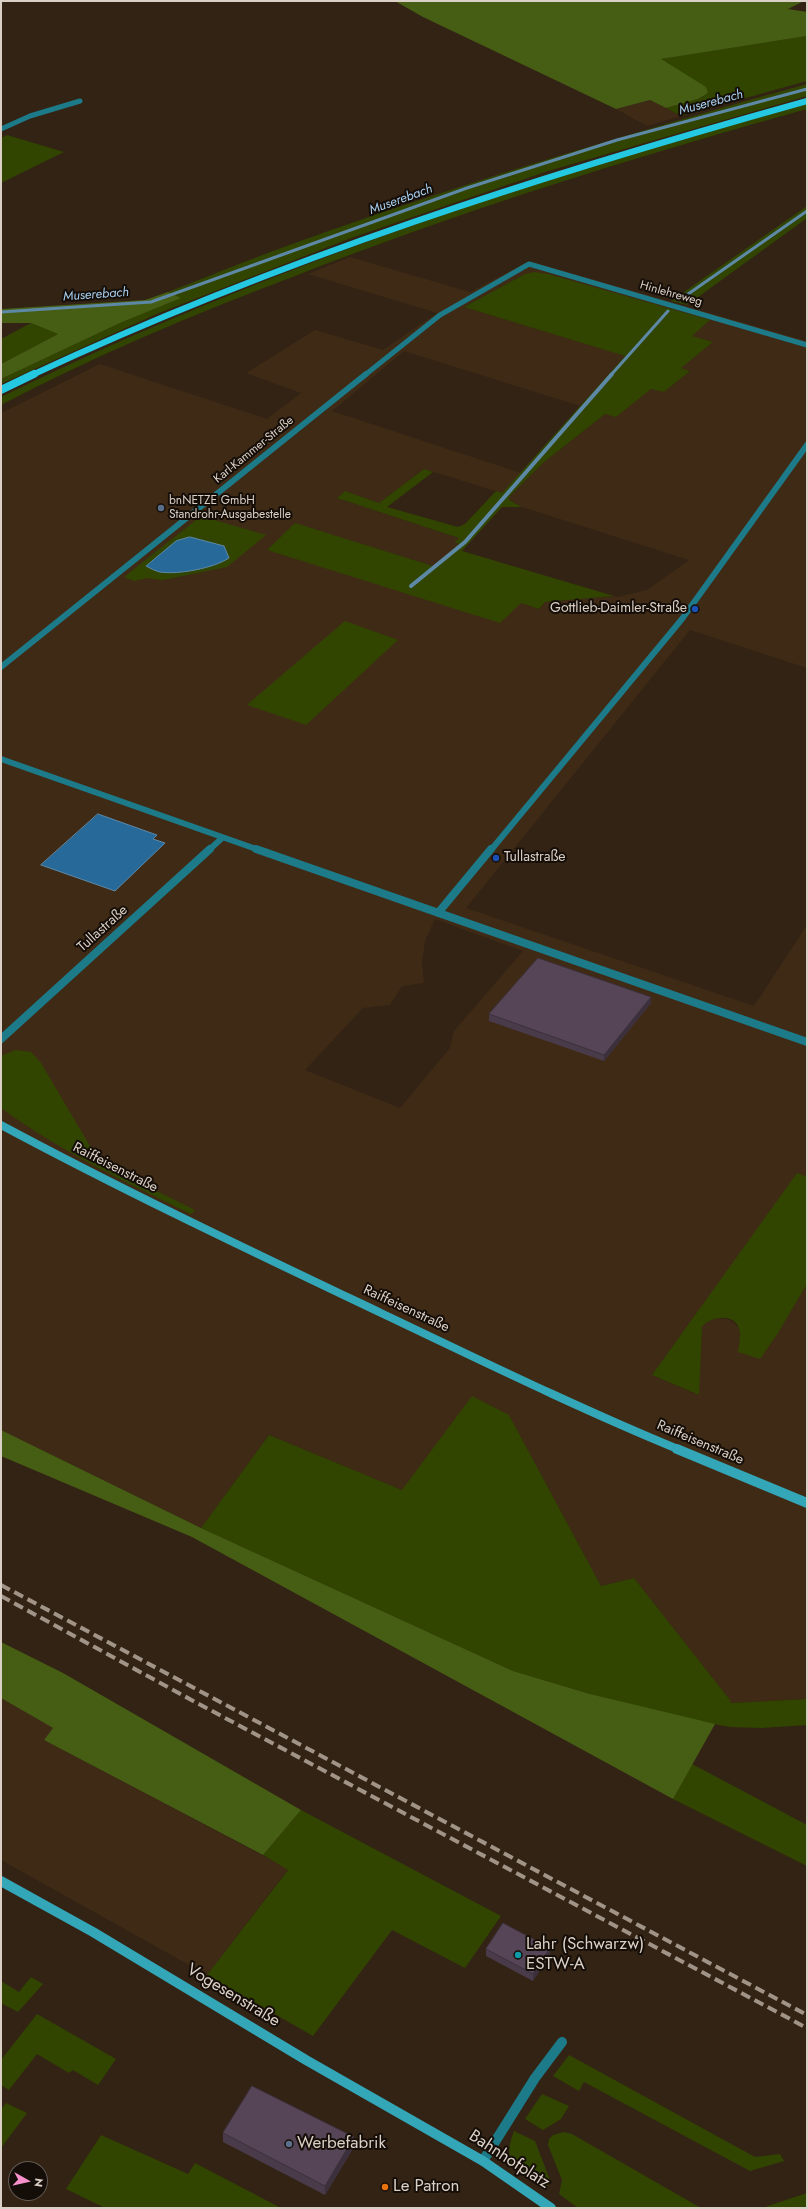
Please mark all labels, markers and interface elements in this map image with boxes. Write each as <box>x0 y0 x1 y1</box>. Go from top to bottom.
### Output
water label: Muserebach <box>677 87 745 119</box>
water label: Muserebach <box>367 181 435 219</box>
street label: Hinlehreweg <box>638 278 704 310</box>
water label: Muserebach <box>62 285 130 305</box>
street label: Karl-Kammer-Straße <box>211 413 297 487</box>
place label: bnNETZE GmbH Standrohr-Ausgabestelle <box>169 494 291 522</box>
marker: bnNETZE GmbH Standrohr-Ausgabestelle <box>156 503 166 513</box>
place label: Gottlieb-Daimler-Straße <box>550 601 687 617</box>
marker: Gottlieb-Daimler-Straße <box>690 604 700 614</box>
place label: Tullastraße <box>504 850 566 866</box>
marker: Tullastraße <box>491 853 501 863</box>
street label: Tullastraße <box>75 902 131 956</box>
street label: Raiffeisenstraße <box>70 1139 160 1197</box>
street label: Raiffeisenstraße <box>360 1282 452 1336</box>
street label: Raiffeisenstraße <box>654 1417 746 1469</box>
place label: Lahr (Schwarzw) ESTW-A <box>526 1935 644 1975</box>
marker: Lahr (Schwarzw) ESTW-A <box>513 1950 523 1960</box>
street label: Vogesenstraße <box>183 1960 283 2032</box>
street label: Bahnhofplatz <box>465 2126 553 2194</box>
place label: Werbefabrik <box>297 2134 386 2154</box>
marker: Werbefabrik <box>284 2139 294 2149</box>
north arrow <box>8 2161 48 2201</box>
text: N <box>30 2177 47 2188</box>
place label: Le Patron <box>393 2177 459 2197</box>
marker: Le Patron <box>380 2182 390 2192</box>

